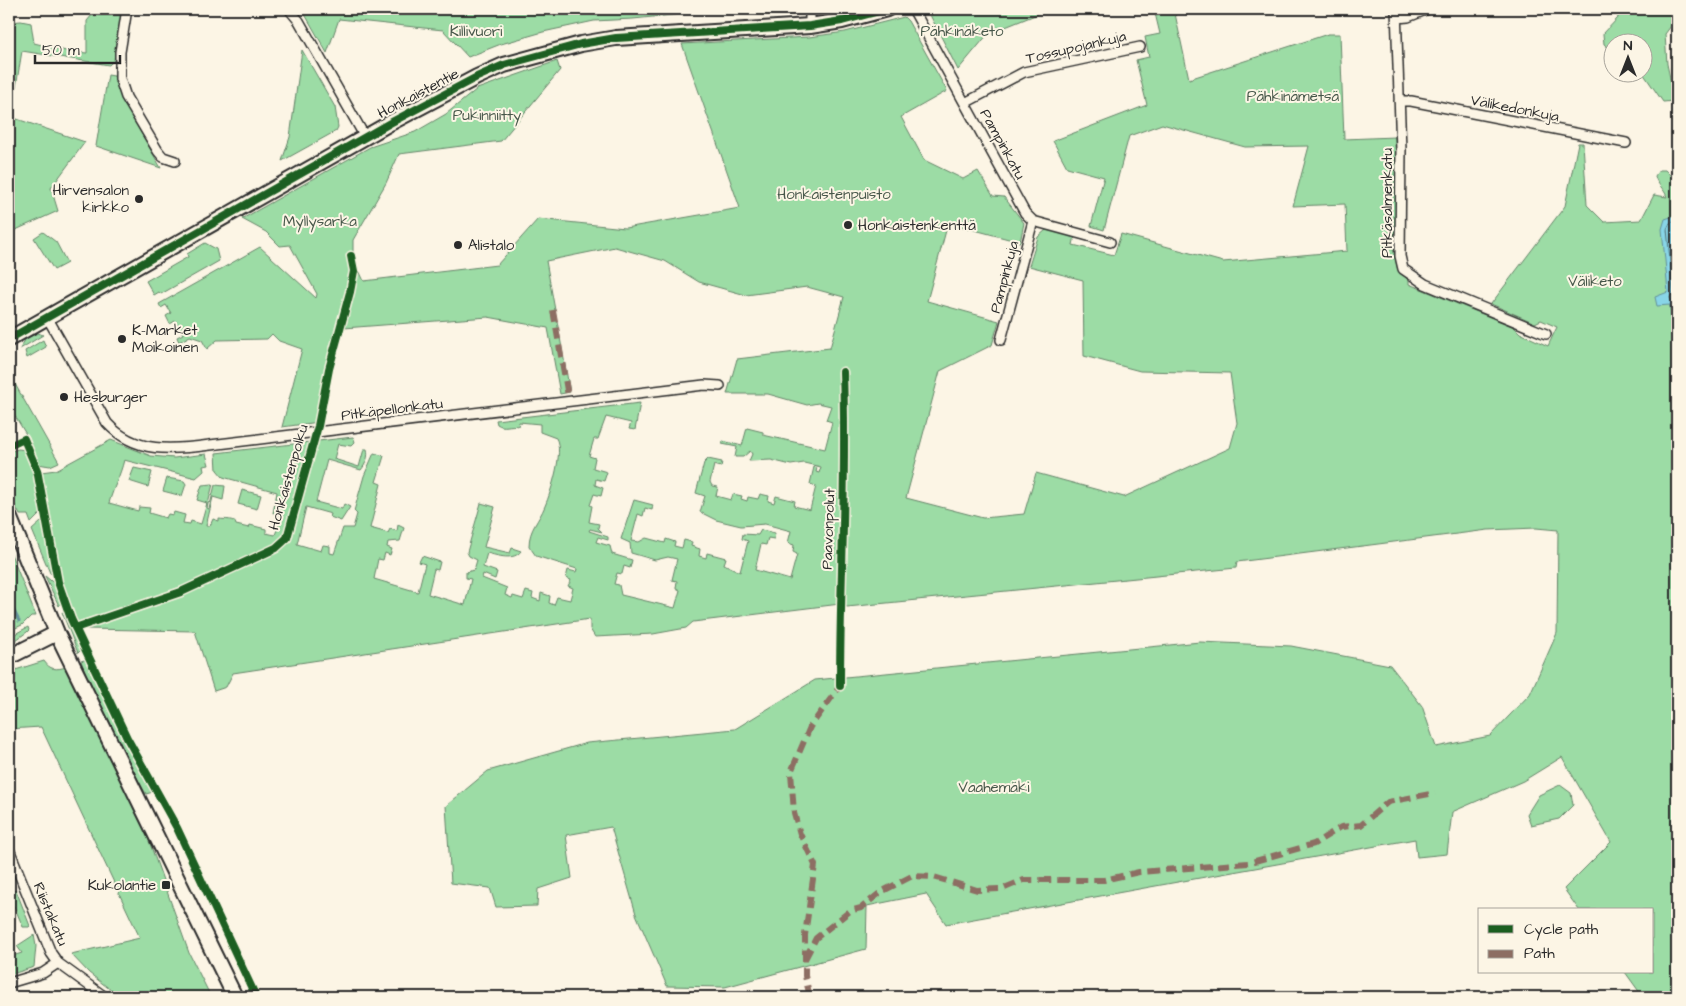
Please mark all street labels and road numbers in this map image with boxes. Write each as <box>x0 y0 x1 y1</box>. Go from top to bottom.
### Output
street label: Tossupojankuja <box>1024 26 1129 69</box>
street label: Honkaistentie <box>374 63 463 124</box>
street label: Välikedonkuja <box>1469 90 1561 127</box>
street label: Pampinkatu <box>975 105 1031 184</box>
street label: Pitkäsalmenkatu <box>1377 148 1398 258</box>
street label: Pampinkuja <box>985 238 1024 316</box>
street label: Pitkäpellonkatu <box>340 393 445 426</box>
street label: Honkaistenpolku <box>263 421 314 533</box>
street label: Paavonpolut <box>817 488 840 570</box>
street label: Riistakatu <box>28 879 73 949</box>

